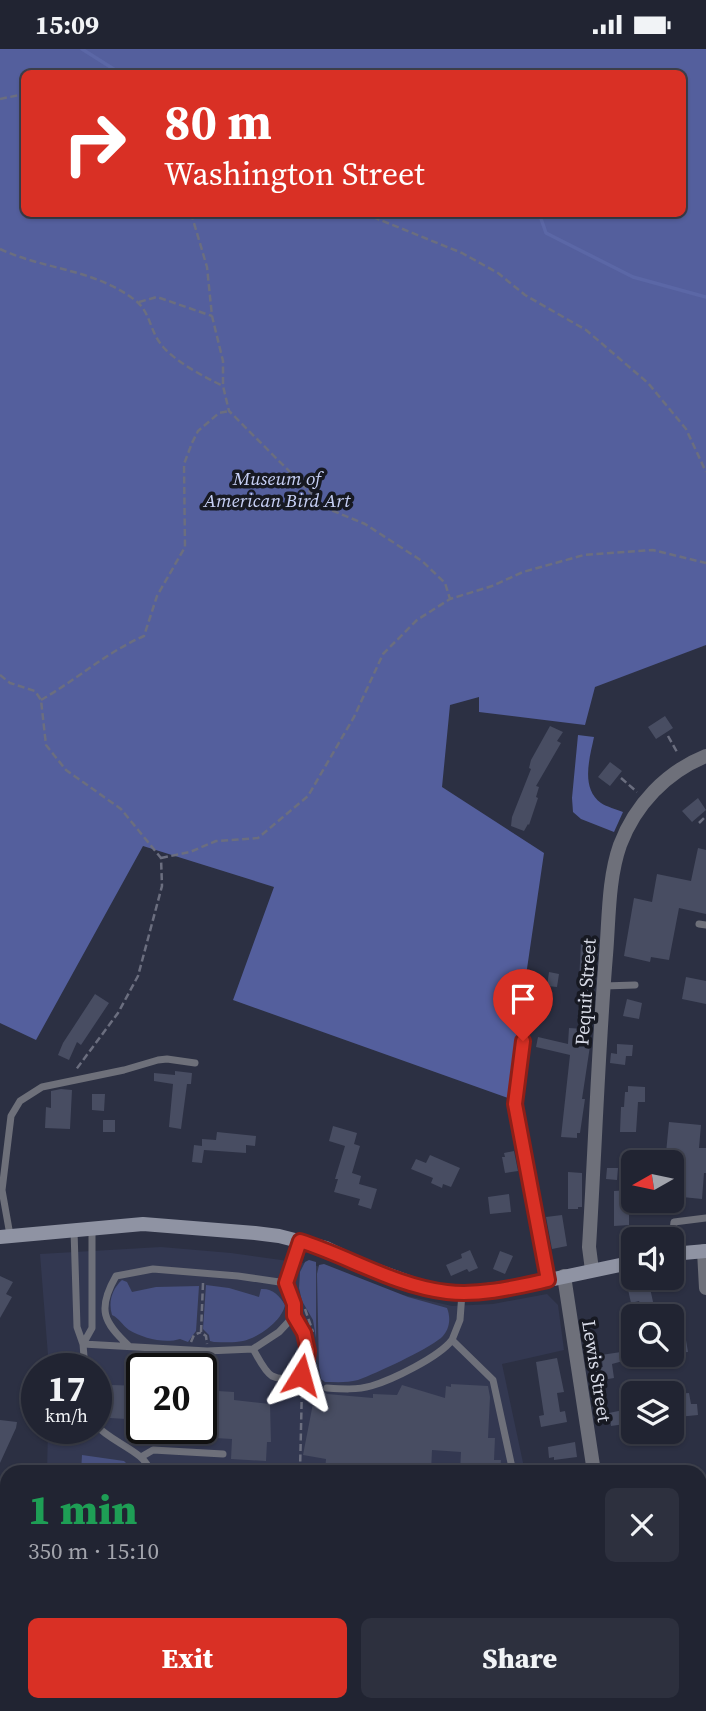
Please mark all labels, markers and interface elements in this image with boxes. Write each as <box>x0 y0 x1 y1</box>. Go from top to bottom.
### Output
text: 15:09 <box>35 7 99 43</box>
text: 80 m <box>164 88 272 155</box>
icon: right <box>49 98 140 189</box>
text: Washington Street <box>164 152 425 196</box>
park label: Museum of American Bird Art <box>203 465 351 513</box>
street label: Pequit Street <box>568 937 602 1047</box>
pin <box>493 969 553 1041</box>
icon: arrive <box>504 980 542 1018</box>
north arrow <box>621 1150 684 1213</box>
map controls <box>621 1150 684 1444</box>
button: sound <box>621 1227 684 1290</box>
button: search <box>621 1304 684 1367</box>
street label: Lewis Street <box>576 1318 618 1425</box>
position arrow <box>264 1338 338 1412</box>
speed limit sign: 20 <box>126 1353 217 1444</box>
text: 17 <box>48 1365 85 1413</box>
button: layers <box>621 1381 684 1444</box>
text: km/h <box>45 1403 88 1428</box>
text: 1 min <box>28 1480 138 1538</box>
button: close <box>605 1488 679 1562</box>
text: 350 m · 15:10 <box>28 1535 159 1567</box>
button: Exit <box>28 1618 347 1698</box>
button: Share <box>361 1618 679 1698</box>

